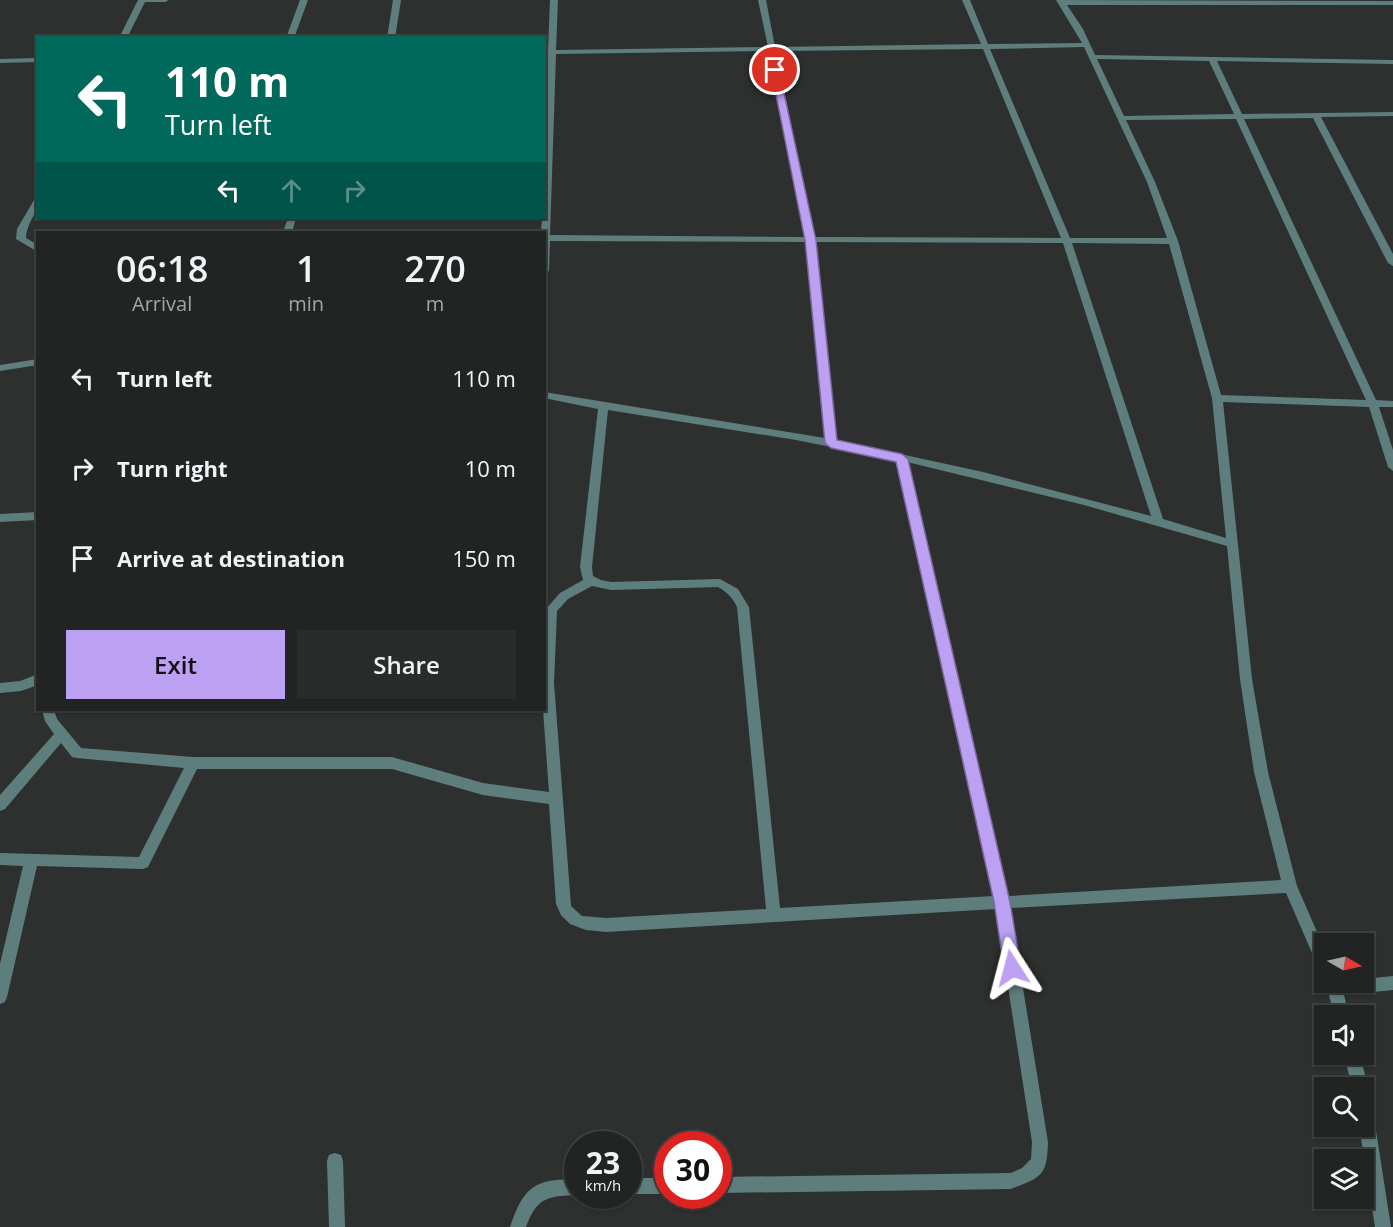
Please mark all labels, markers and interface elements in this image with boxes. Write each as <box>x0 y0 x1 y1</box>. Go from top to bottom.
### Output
pin <box>749 44 800 95</box>
text: 110 m <box>165 52 289 109</box>
icon: arrive <box>758 53 791 86</box>
icon: left <box>66 60 144 138</box>
text: Turn left <box>165 106 272 143</box>
icon: left <box>212 174 245 207</box>
icon: ahead <box>275 174 308 207</box>
icon: right <box>338 174 371 207</box>
text: 06:18 <box>116 244 208 293</box>
text: 1 <box>296 244 317 293</box>
text: 270 <box>404 244 466 293</box>
text: Arrival <box>132 290 192 317</box>
text: min <box>288 290 324 317</box>
text: m <box>426 290 444 317</box>
icon: left <box>66 362 99 395</box>
text: Turn left <box>117 363 212 393</box>
text: 110 m <box>452 363 516 393</box>
icon: right <box>66 452 99 485</box>
text: Turn right <box>117 453 228 483</box>
text: 10 m <box>465 453 516 483</box>
icon: arrive <box>66 542 99 575</box>
text: Arrive at destination <box>117 543 345 573</box>
text: 150 m <box>452 543 516 573</box>
button: Exit <box>66 630 285 699</box>
button: Share <box>297 630 516 699</box>
north arrow <box>1314 933 1374 993</box>
map controls <box>1314 933 1374 1209</box>
position arrow <box>980 936 1044 1000</box>
button: sound <box>1314 1005 1374 1065</box>
button: search <box>1314 1077 1374 1137</box>
speed limit sign: 30 <box>654 1131 732 1209</box>
text: 23 <box>586 1142 620 1183</box>
button: layers <box>1314 1149 1374 1209</box>
text: km/h <box>585 1175 621 1195</box>

